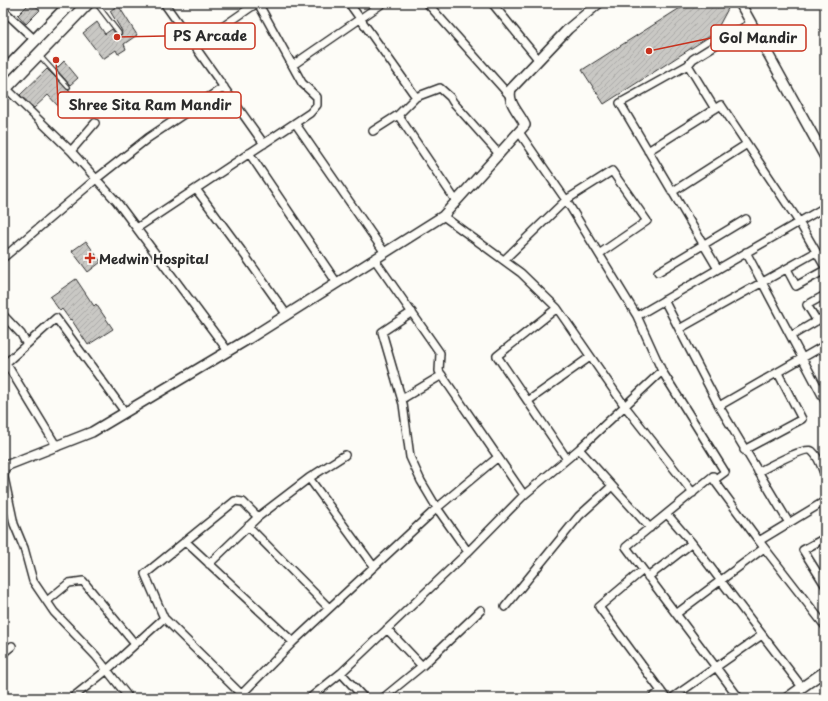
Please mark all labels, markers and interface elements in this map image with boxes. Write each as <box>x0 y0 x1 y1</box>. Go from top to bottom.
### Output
callout: PS Arcade <box>165 23 255 49</box>
text: PS Arcade <box>173 25 247 46</box>
callout: Gol Mandir <box>711 25 806 51</box>
text: Gol Mandir <box>719 27 798 48</box>
callout: Shree Sita Ram Mandir <box>58 92 241 118</box>
text: Shree Sita Ram Mandir <box>68 94 232 115</box>
place label: Medwin Hospital <box>99 249 209 268</box>
marker: Medwin Hospital <box>84 252 96 264</box>

